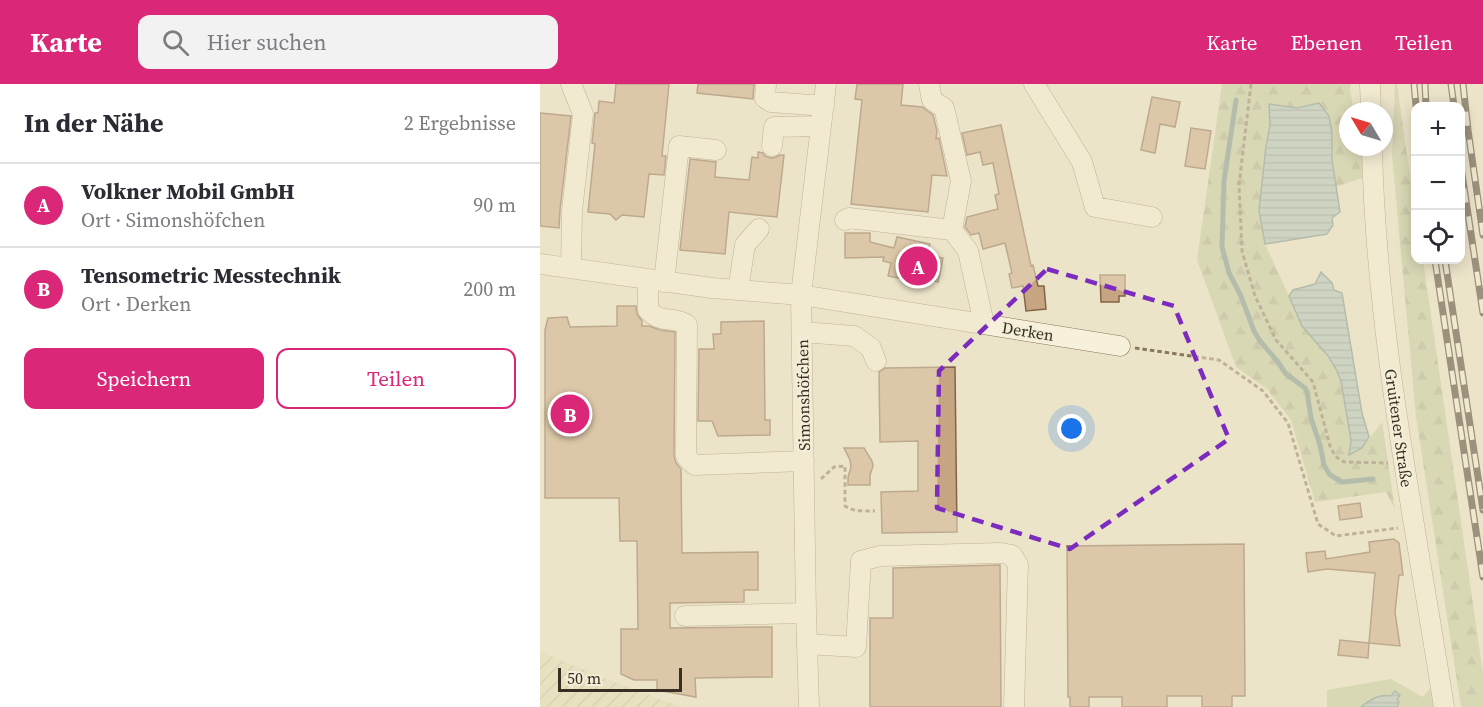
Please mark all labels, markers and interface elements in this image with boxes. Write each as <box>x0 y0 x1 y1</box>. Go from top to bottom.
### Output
search box <box>138 15 558 69</box>
text: Karte <box>30 23 102 61</box>
icon: search <box>159 26 192 59</box>
text: Hier suchen <box>207 27 327 57</box>
text: Karte <box>1206 28 1257 57</box>
text: Ebenen <box>1290 28 1362 57</box>
text: Teilen <box>1395 28 1453 57</box>
north arrow <box>1339 102 1393 156</box>
map controls <box>1411 102 1465 264</box>
button: + <box>1411 102 1465 156</box>
text: In der Nähe <box>24 105 164 141</box>
text: 2 Ergebnisse <box>404 109 516 137</box>
button: − <box>1411 156 1465 210</box>
text: Volkner Mobil GmbH <box>81 176 295 206</box>
text: A <box>37 191 50 219</box>
text: 90 m <box>473 191 516 219</box>
text: Ort · Simonshöfchen <box>81 206 265 234</box>
button: locate <box>1411 210 1465 264</box>
pin: A <box>898 244 938 288</box>
text: Tensometric Messtechnik <box>81 260 341 290</box>
text: B <box>37 275 50 303</box>
text: 200 m <box>463 275 516 303</box>
text: Ort · Derken <box>81 290 191 318</box>
street label: Derken <box>1000 316 1056 346</box>
street label: Simonshöfchen <box>791 339 815 451</box>
button: Speichern <box>24 348 264 409</box>
button: Teilen <box>276 348 516 409</box>
street label: Gruitener Straße <box>1380 368 1418 488</box>
pin: B <box>550 392 590 436</box>
your location <box>1057 414 1086 443</box>
scale bar <box>558 665 682 692</box>
text: 50 m <box>567 667 601 689</box>

